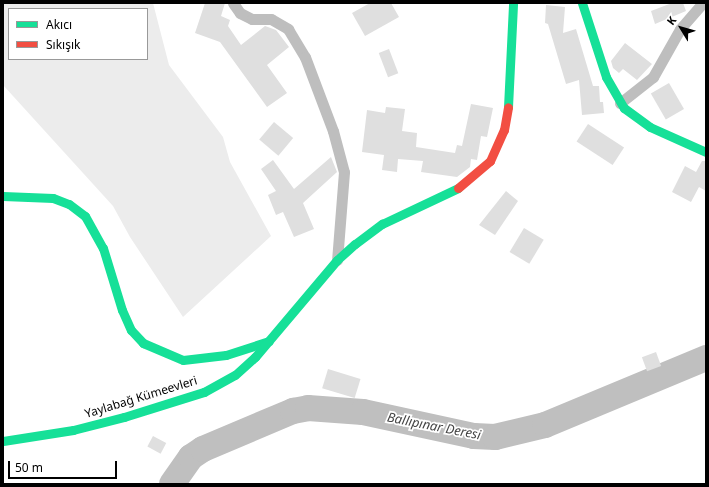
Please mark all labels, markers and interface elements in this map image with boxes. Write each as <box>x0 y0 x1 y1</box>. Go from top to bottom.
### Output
legend <box>8 8 148 60</box>
north arrow <box>661 8 701 48</box>
text: K <box>663 13 679 28</box>
text: Akıcı <box>46 16 72 33</box>
text: Sıkışık <box>46 36 80 53</box>
street label: Yaylabağ Kümeevleri <box>83 373 199 421</box>
water label: Ballıpınar Deresi <box>386 409 482 443</box>
scale bar <box>10 453 119 479</box>
text: 50 m <box>15 459 43 476</box>

